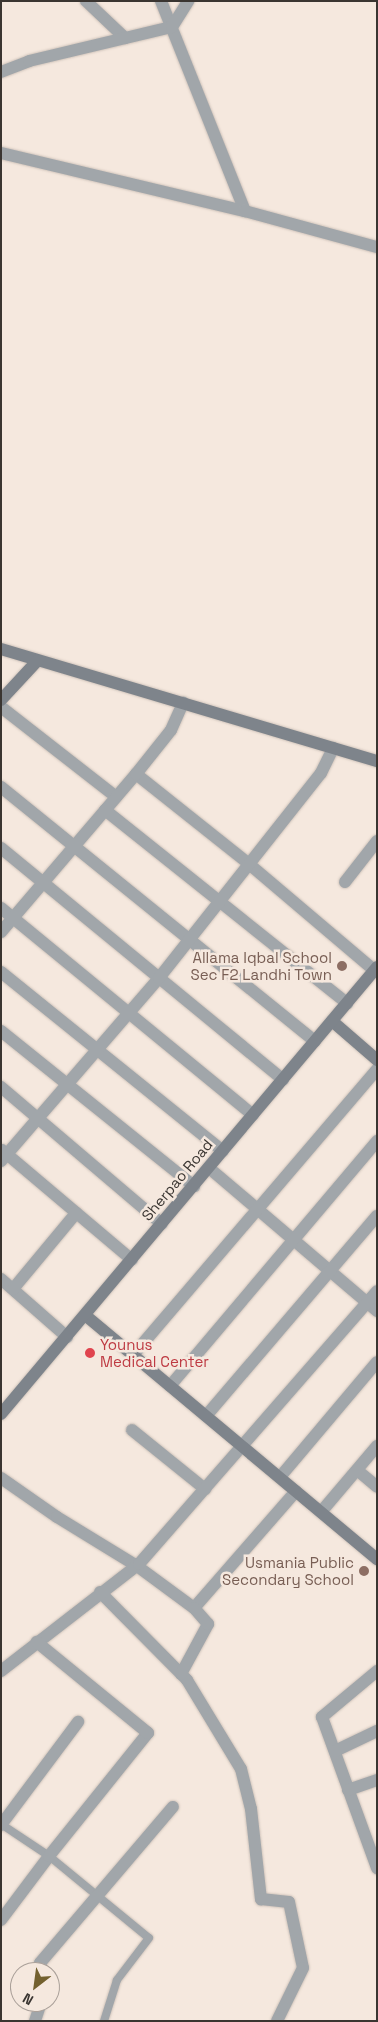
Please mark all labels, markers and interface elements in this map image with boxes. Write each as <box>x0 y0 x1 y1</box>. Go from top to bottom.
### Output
place label: Allama Iqbal School Sec F2 Landhi Town <box>190 948 332 983</box>
marker: Allama Iqbal School Sec F2 Landhi Town <box>336 960 348 972</box>
street label: Sherpao Road <box>138 1136 216 1224</box>
place label: Younus Medical Center <box>100 1335 209 1370</box>
marker: Younus Medical Center <box>84 1347 96 1359</box>
place label: Usmania Public Secondary School <box>222 1553 354 1588</box>
marker: Usmania Public Secondary School <box>358 1565 370 1577</box>
north arrow <box>10 1962 60 2012</box>
text: N <box>19 1989 37 2009</box>

